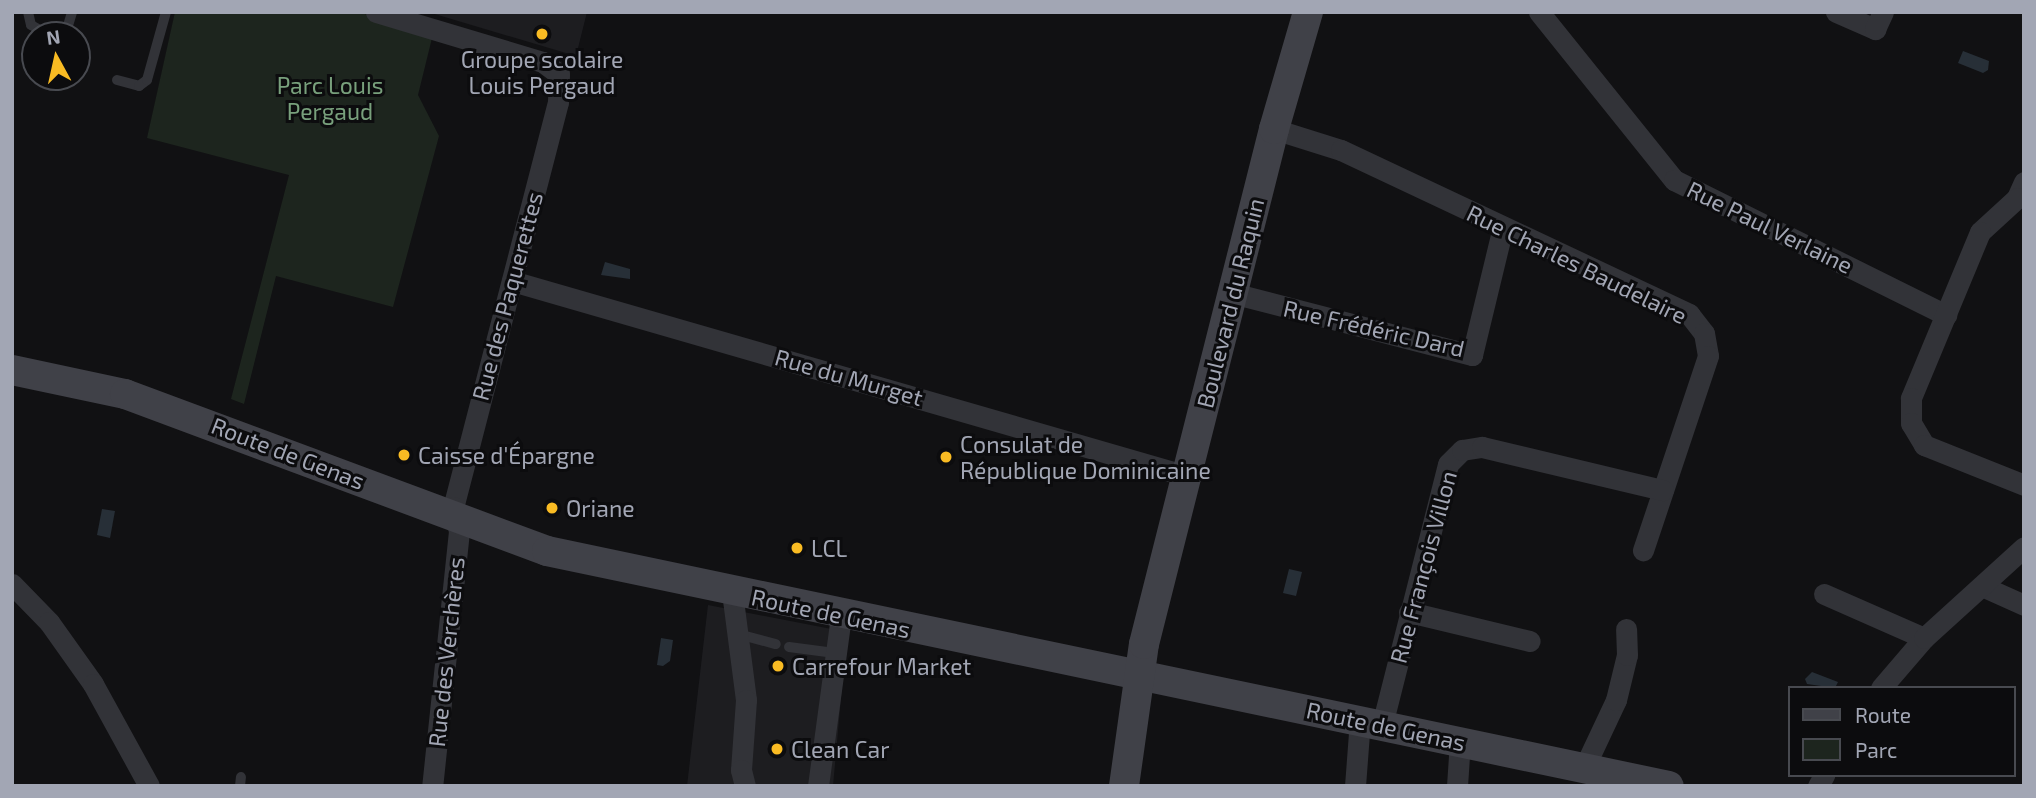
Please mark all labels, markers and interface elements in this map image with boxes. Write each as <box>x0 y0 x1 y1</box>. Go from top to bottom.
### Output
north arrow <box>21 21 91 91</box>
text: N <box>45 24 62 49</box>
marker: Groupe scolaire Louis Pergaud <box>534 26 550 42</box>
place label: Groupe scolaire Louis Pergaud <box>461 45 623 99</box>
park label: Parc Louis Pergaud <box>277 71 383 125</box>
street label: Rue Paul Verlaine <box>1682 175 1858 279</box>
street label: Rue des Paquerettes <box>466 189 548 403</box>
street label: Boulevard du Raquin <box>1191 195 1269 411</box>
street label: Rue Charles Baudelaire <box>1463 199 1691 329</box>
street label: Rue Frédéric Dard <box>1281 294 1467 362</box>
street label: Rue du Murget <box>772 343 926 411</box>
street label: Route de Genas <box>208 411 368 495</box>
place label: Consulat de République Dominicaine <box>960 430 1211 484</box>
place label: Caisse d'Épargne <box>418 441 595 469</box>
marker: Caisse d'Épargne <box>396 447 412 463</box>
marker: Consulat de République Dominicaine <box>938 449 954 465</box>
street label: Rue François Villon <box>1384 468 1462 666</box>
place label: Oriane <box>566 494 635 522</box>
marker: Oriane <box>544 500 560 516</box>
place label: LCL <box>811 534 847 562</box>
marker: LCL <box>789 540 805 556</box>
street label: Rue des Verchères <box>422 555 470 749</box>
street label: Route de Genas <box>749 583 913 643</box>
place label: Carrefour Market <box>792 652 972 680</box>
marker: Carrefour Market <box>770 658 786 674</box>
legend <box>1787 686 2015 777</box>
street label: Route de Genas <box>1304 696 1468 756</box>
text: Route <box>1855 702 1911 727</box>
place label: Clean Car <box>791 735 889 763</box>
text: Parc <box>1855 737 1897 762</box>
marker: Clean Car <box>769 741 785 757</box>

